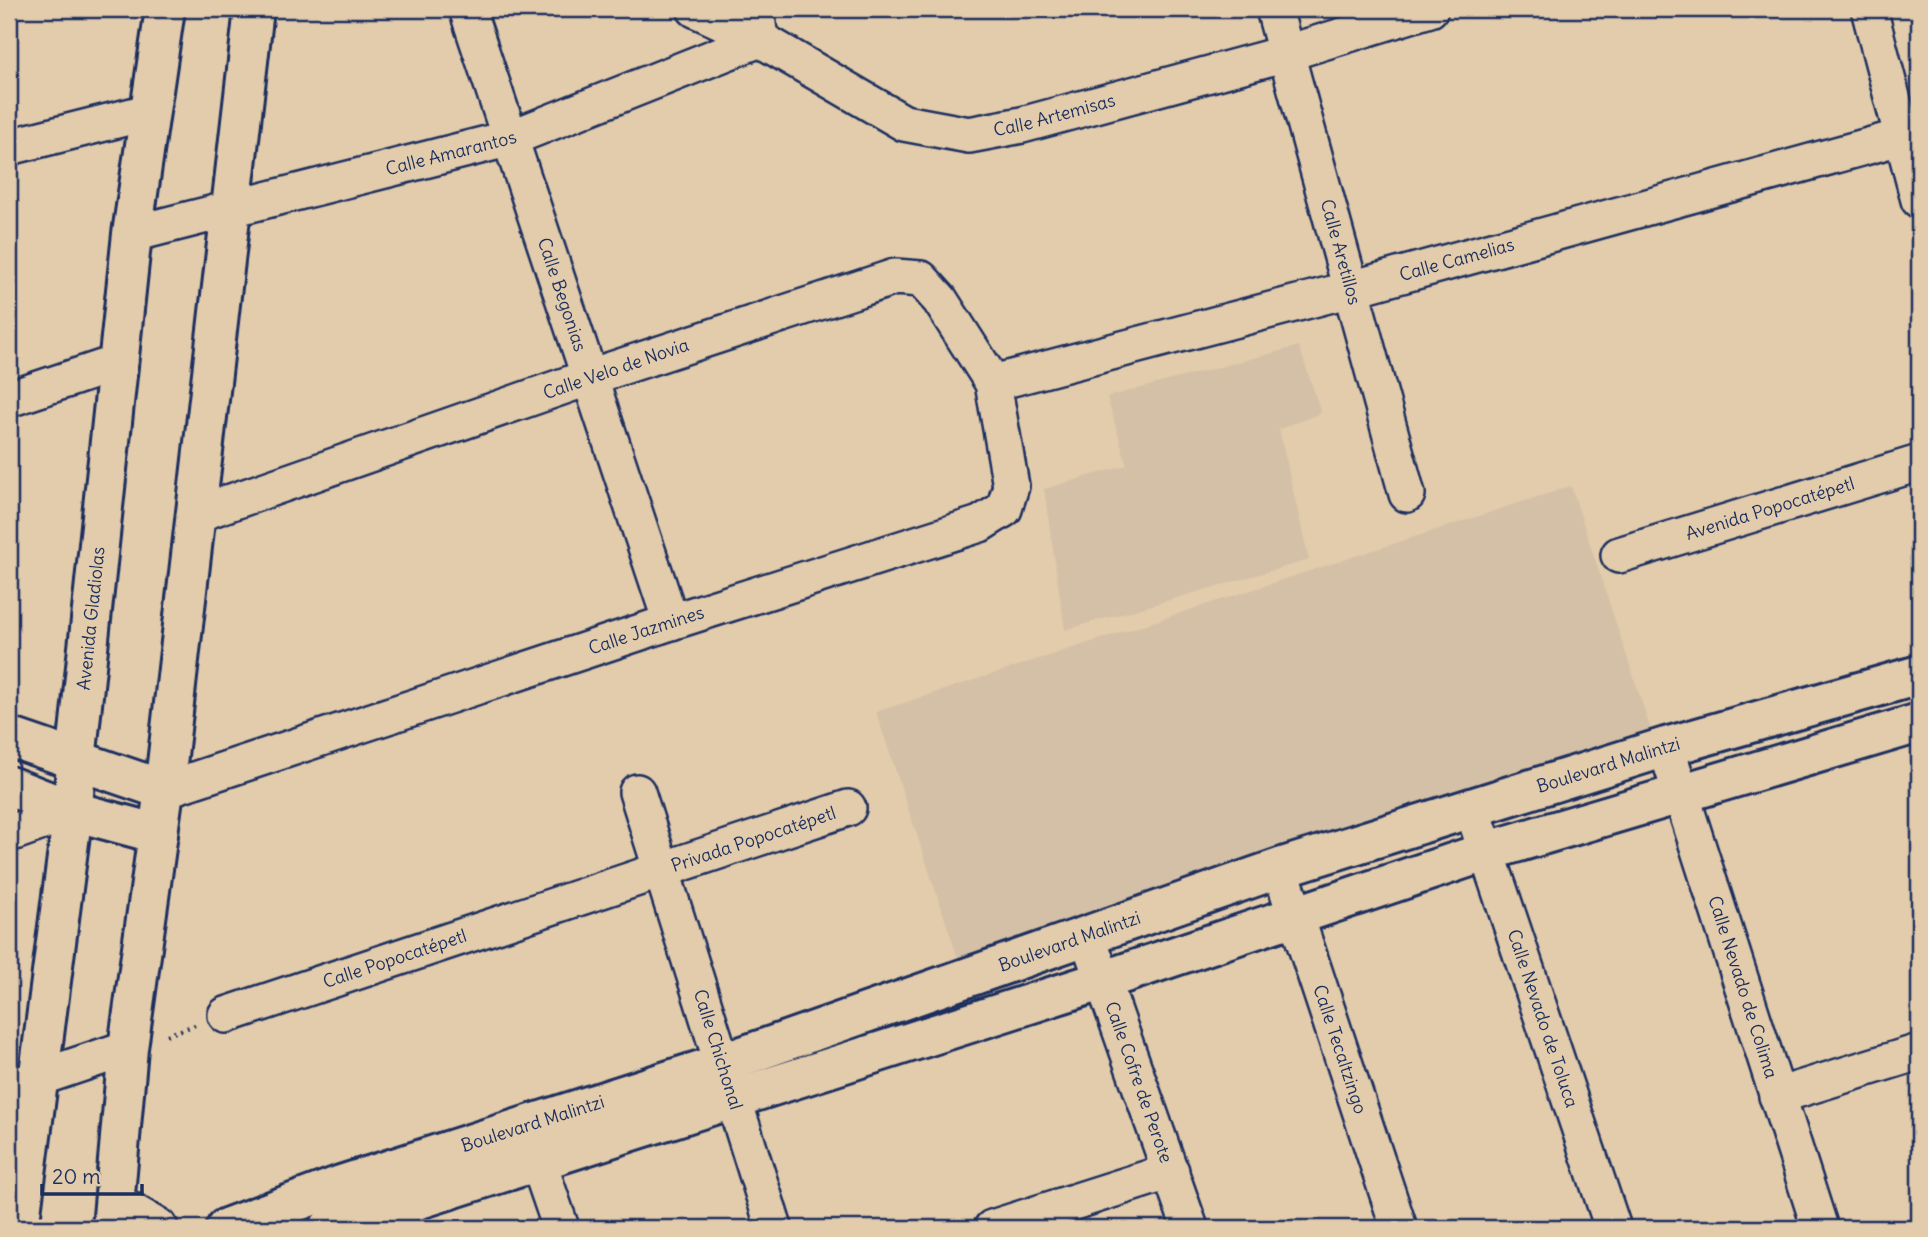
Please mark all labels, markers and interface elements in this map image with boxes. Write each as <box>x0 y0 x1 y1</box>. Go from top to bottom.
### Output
street label: Calle Artemisas <box>991 88 1118 141</box>
street label: Calle Amarantos <box>383 125 520 180</box>
street label: Calle Aretillos <box>1316 196 1367 307</box>
street label: Calle Camelias <box>1397 232 1517 286</box>
street label: Calle Begonias <box>533 234 592 354</box>
street label: Calle Velo de Novia <box>540 333 692 404</box>
street label: Avenida Popocatépetl <box>1683 471 1857 545</box>
street label: Avenida Gladiolas <box>72 545 110 691</box>
street label: Calle Jazmines <box>585 600 707 660</box>
street label: Boulevard Malintzi <box>1534 732 1683 798</box>
street label: Privada Popocatépetl <box>668 801 839 877</box>
street label: Calle Nevado de Colima <box>1703 893 1783 1081</box>
street label: Boulevard Malintzi <box>995 906 1144 977</box>
street label: Calle Popocatépetl <box>320 924 470 993</box>
street label: Calle Nevado de Toluca <box>1503 926 1584 1110</box>
street label: Calle Tecaltzingo <box>1308 982 1372 1117</box>
street label: Calle Chichonal <box>689 986 748 1112</box>
street label: Calle Cofre de Perote <box>1100 998 1178 1166</box>
street label: Boulevard Malintzi <box>458 1090 607 1157</box>
scale bar <box>42 1153 142 1197</box>
text: 20 m <box>52 1163 101 1190</box>

